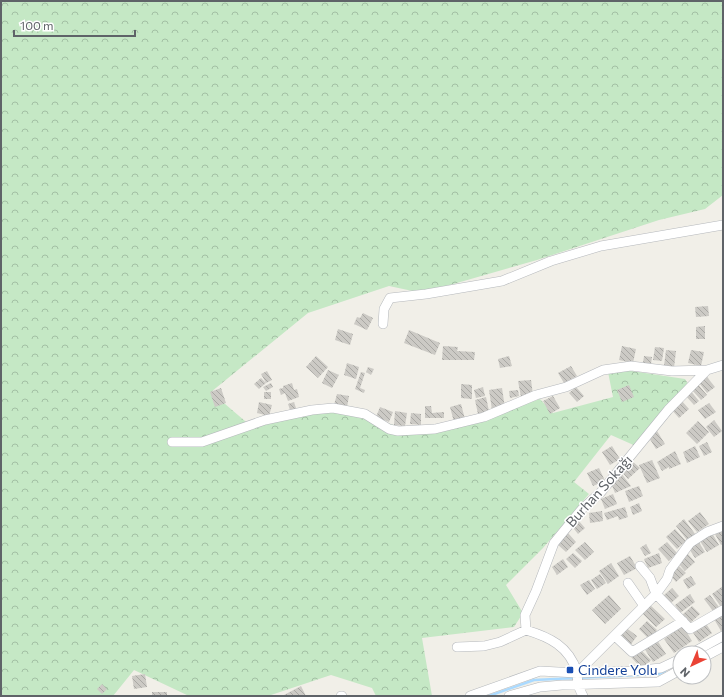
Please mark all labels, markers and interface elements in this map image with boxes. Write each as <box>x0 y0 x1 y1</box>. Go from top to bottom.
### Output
scale bar <box>14 12 135 38</box>
text: 100 m <box>20 18 54 32</box>
street label: Burhan Sokağı <box>562 451 635 530</box>
north arrow <box>672 645 712 685</box>
place label: Cindere Yolu <box>578 661 658 678</box>
marker: Cindere Yolu <box>565 665 575 675</box>
text: N <box>677 665 692 680</box>

